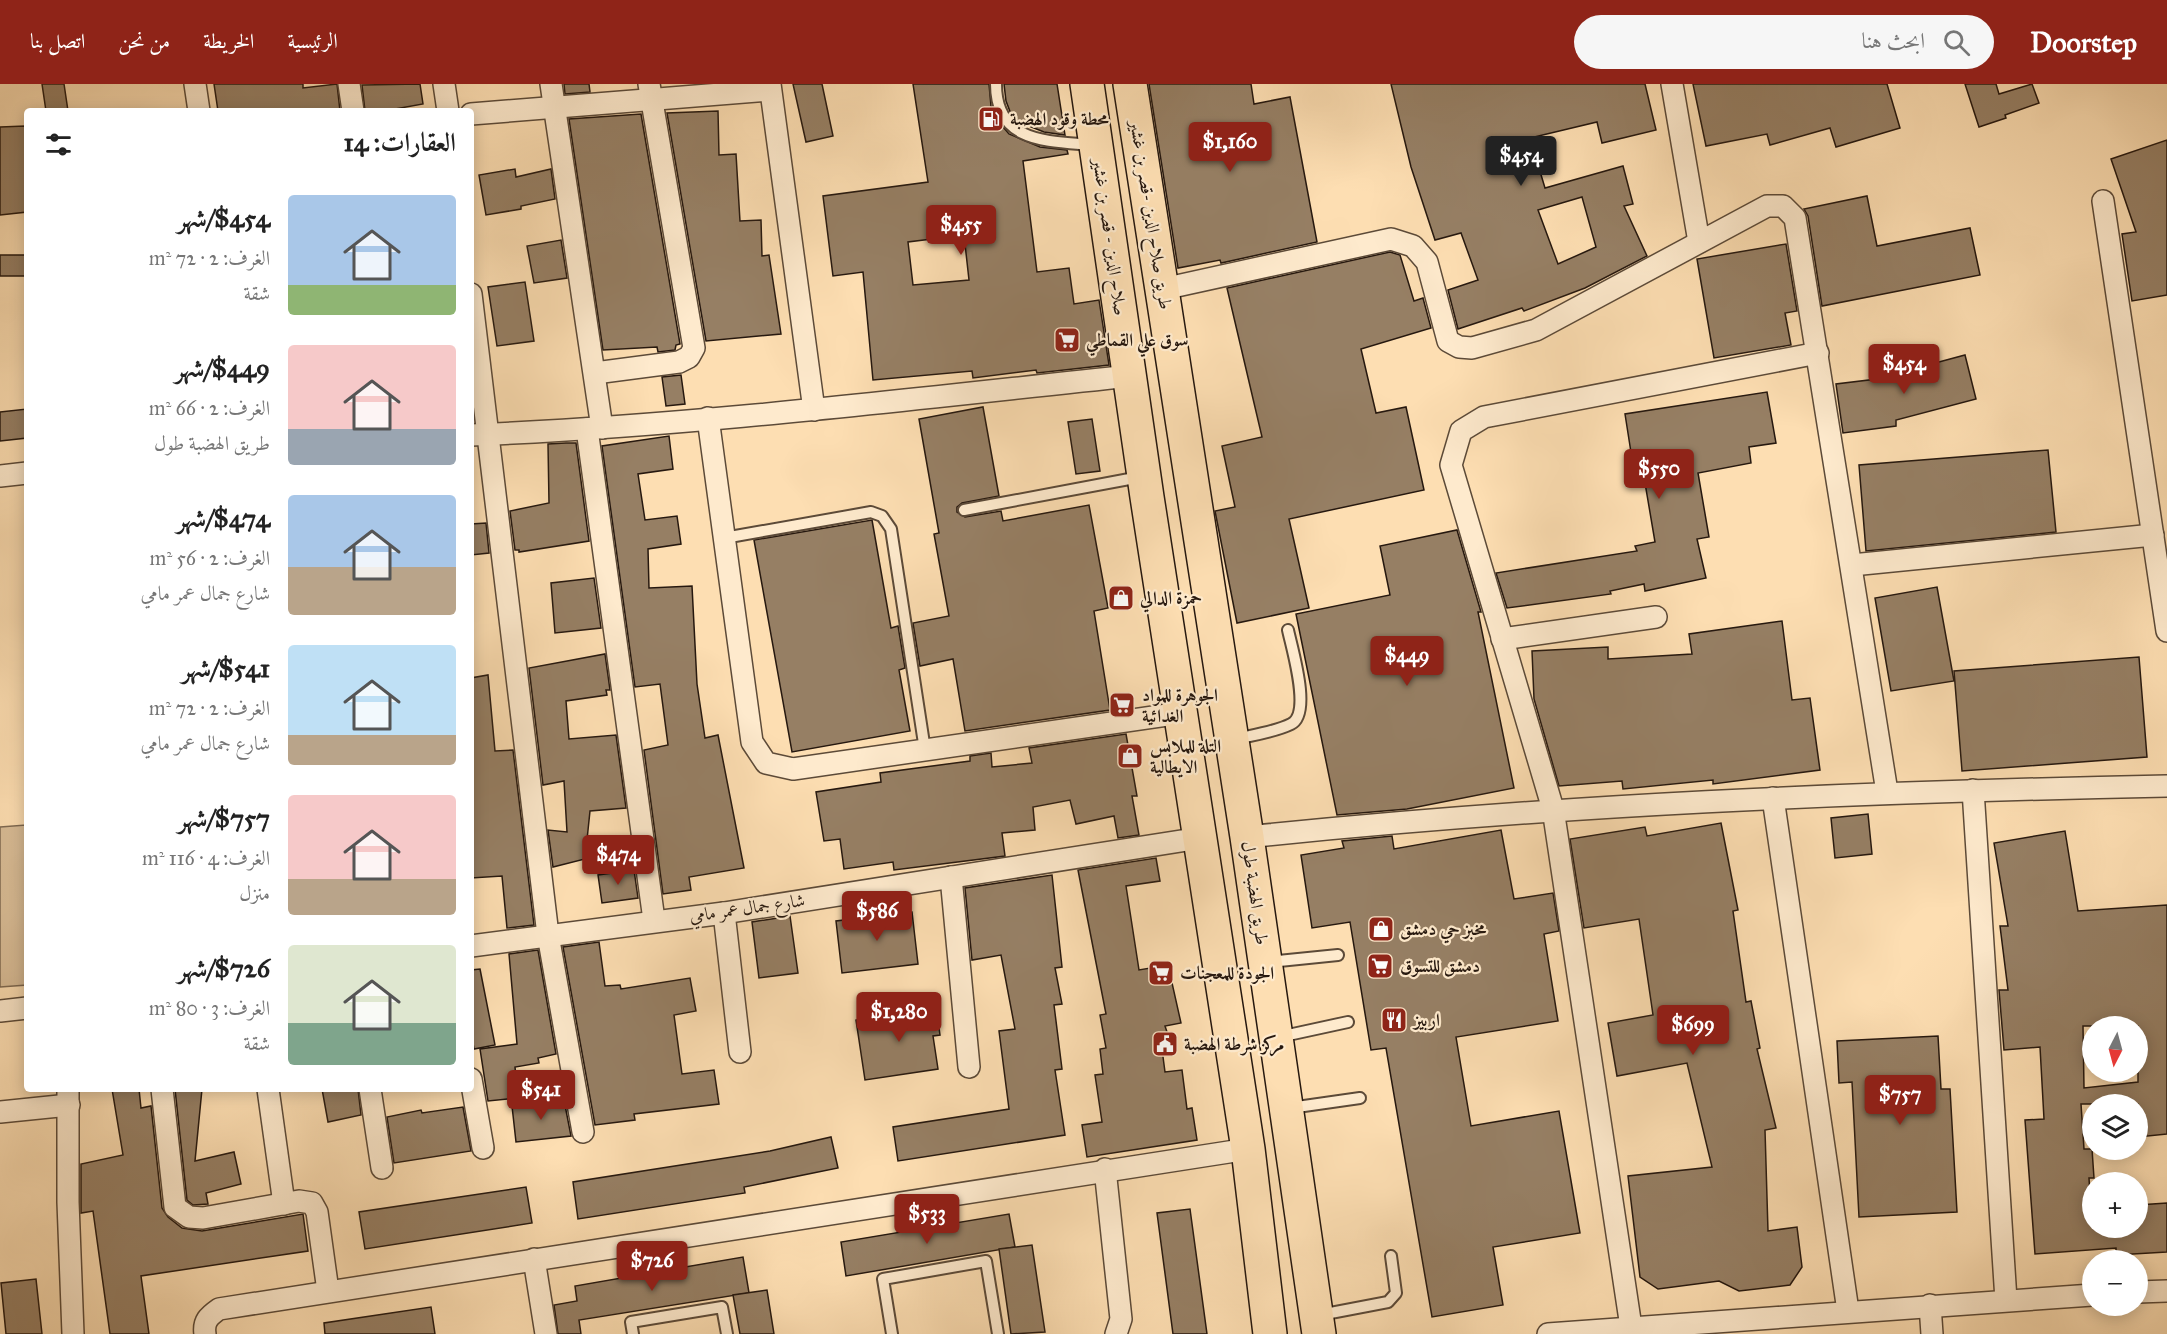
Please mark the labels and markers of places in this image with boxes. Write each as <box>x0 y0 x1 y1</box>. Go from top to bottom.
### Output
fuel station icon: محطة وقود الهضبة <box>976 104 1006 134</box>
place label: محطة وقود الهضبة <box>1010 108 1110 130</box>
pin: $1,160 <box>1181 122 1279 173</box>
pin: $454 <box>1485 136 1557 187</box>
pin: $455 <box>925 205 997 256</box>
supermarket icon: سوق علي القماطي <box>1052 325 1082 355</box>
place label: سوق علي القماطي <box>1086 329 1189 358</box>
pin: $454 <box>1868 344 1940 395</box>
pin: $550 <box>1623 449 1695 500</box>
shop icon: حمزة الدالي <box>1106 583 1136 613</box>
place label: حمزة الدالي <box>1139 587 1202 613</box>
pin: $449 <box>1371 636 1443 687</box>
place label: الجوهرة للمواد الغدائية <box>1142 684 1218 727</box>
supermarket icon: الجوهرة للمواد الغدائية <box>1107 690 1137 720</box>
place label: التلة للملابس الايطالية <box>1150 735 1221 778</box>
shop icon: التلة للملابس الايطالية <box>1115 741 1145 771</box>
pin: $474 <box>582 835 654 886</box>
pin: $586 <box>841 891 913 942</box>
shop icon: مخبز حي دمشق <box>1366 914 1396 944</box>
place label: مخبز حي دمشق <box>1400 918 1487 944</box>
supermarket icon: دمشق للتسوق <box>1365 951 1395 981</box>
place label: دمشق للتسوق <box>1400 955 1480 977</box>
supermarket icon: الجودة للمعجنات <box>1146 958 1176 988</box>
place label: الجودة للمعجنات <box>1180 962 1274 984</box>
pin: $1,280 <box>850 992 948 1043</box>
restaurant icon: اربيز <box>1379 1005 1409 1035</box>
pin: $699 <box>1657 1005 1729 1056</box>
place label: اربيز <box>1412 1009 1440 1031</box>
public building icon: مركز شرطة الهضبة <box>1150 1029 1180 1059</box>
place label: مركز شرطة الهضبة <box>1184 1033 1284 1057</box>
pin: $541 <box>505 1070 577 1121</box>
pin: $757 <box>1864 1075 1936 1126</box>
pin: $533 <box>891 1194 963 1245</box>
pin: $726 <box>616 1241 688 1292</box>

